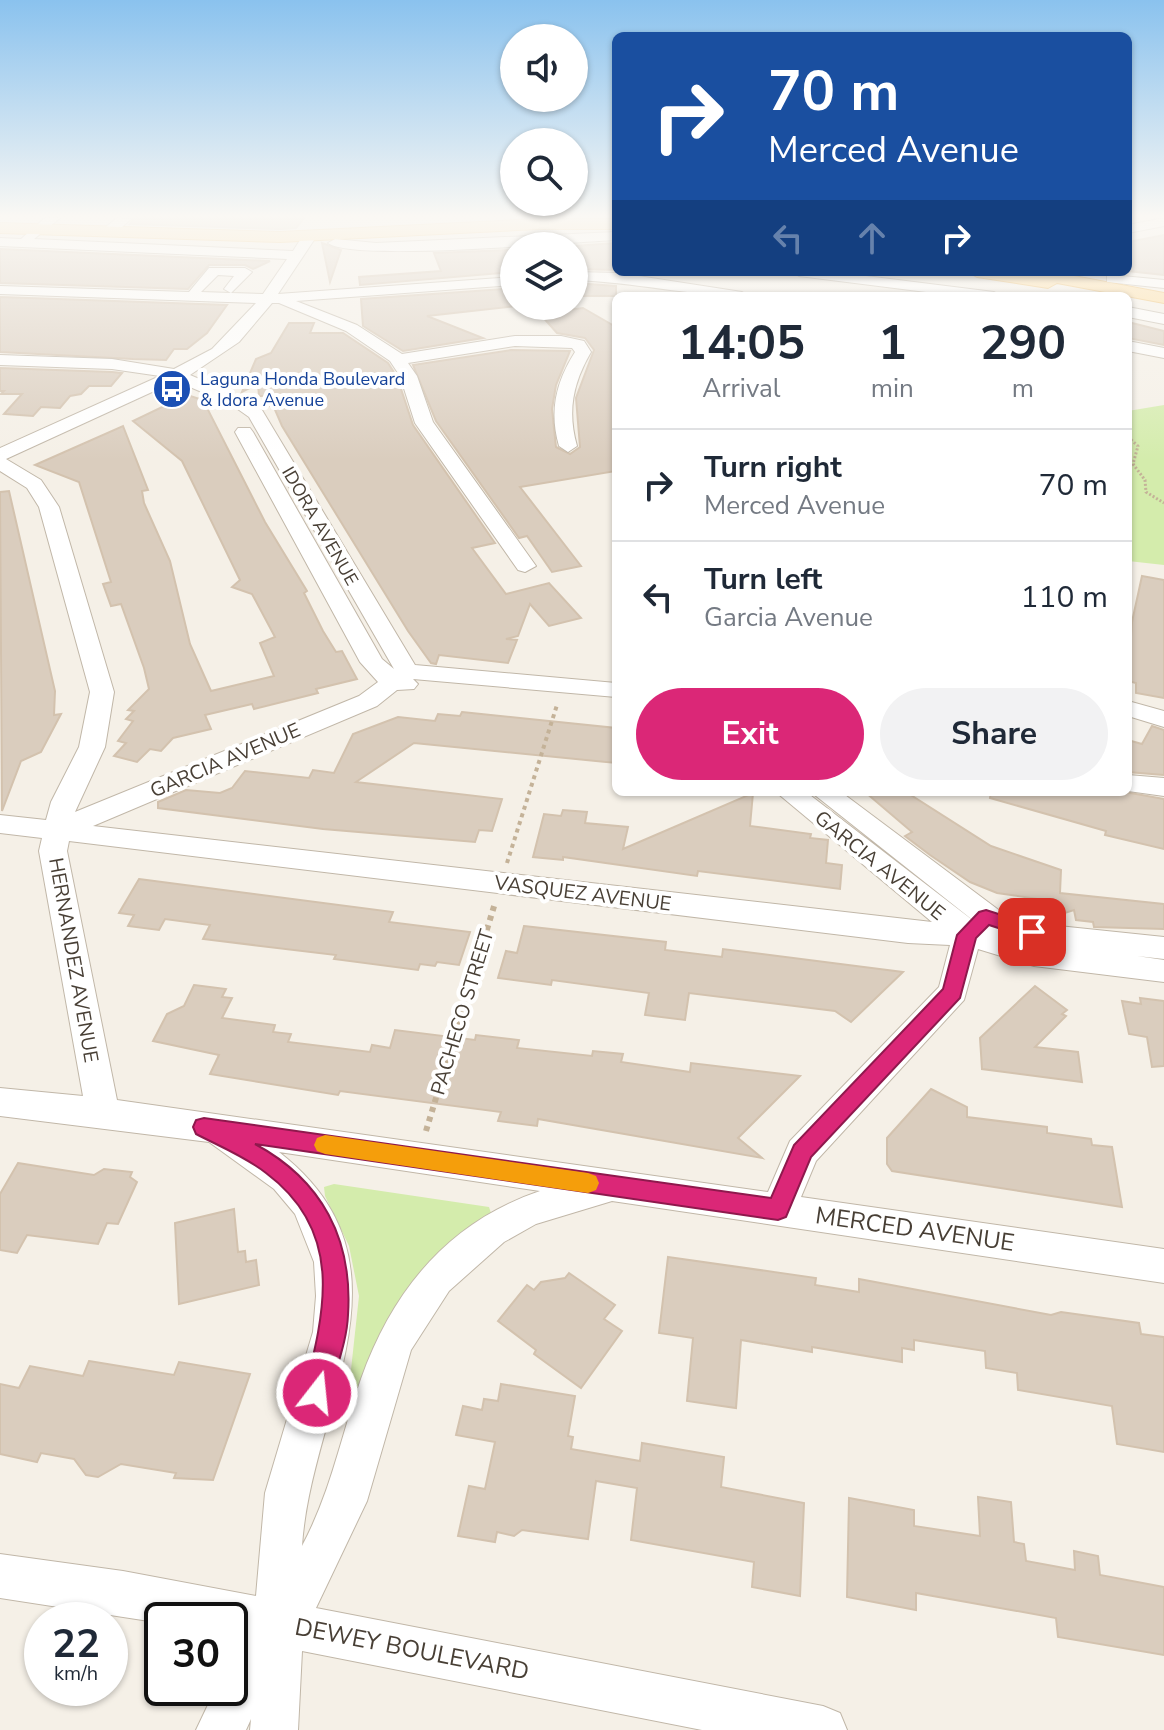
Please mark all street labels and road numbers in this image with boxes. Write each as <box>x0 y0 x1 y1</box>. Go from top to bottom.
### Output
street label: IDORA AVENUE <box>276 462 364 590</box>
street label: GARCIA AVENUE <box>146 717 304 804</box>
street label: GARCIA AVENUE <box>809 804 951 926</box>
street label: HERNANDEZ AVENUE <box>42 855 105 1065</box>
street label: VASQUEZ AVENUE <box>492 869 673 918</box>
street label: PACHECO STREET <box>424 926 501 1098</box>
street label: MERCED AVENUE <box>813 1199 1017 1259</box>
street label: DEWEY BOULEVARD <box>292 1611 532 1687</box>

